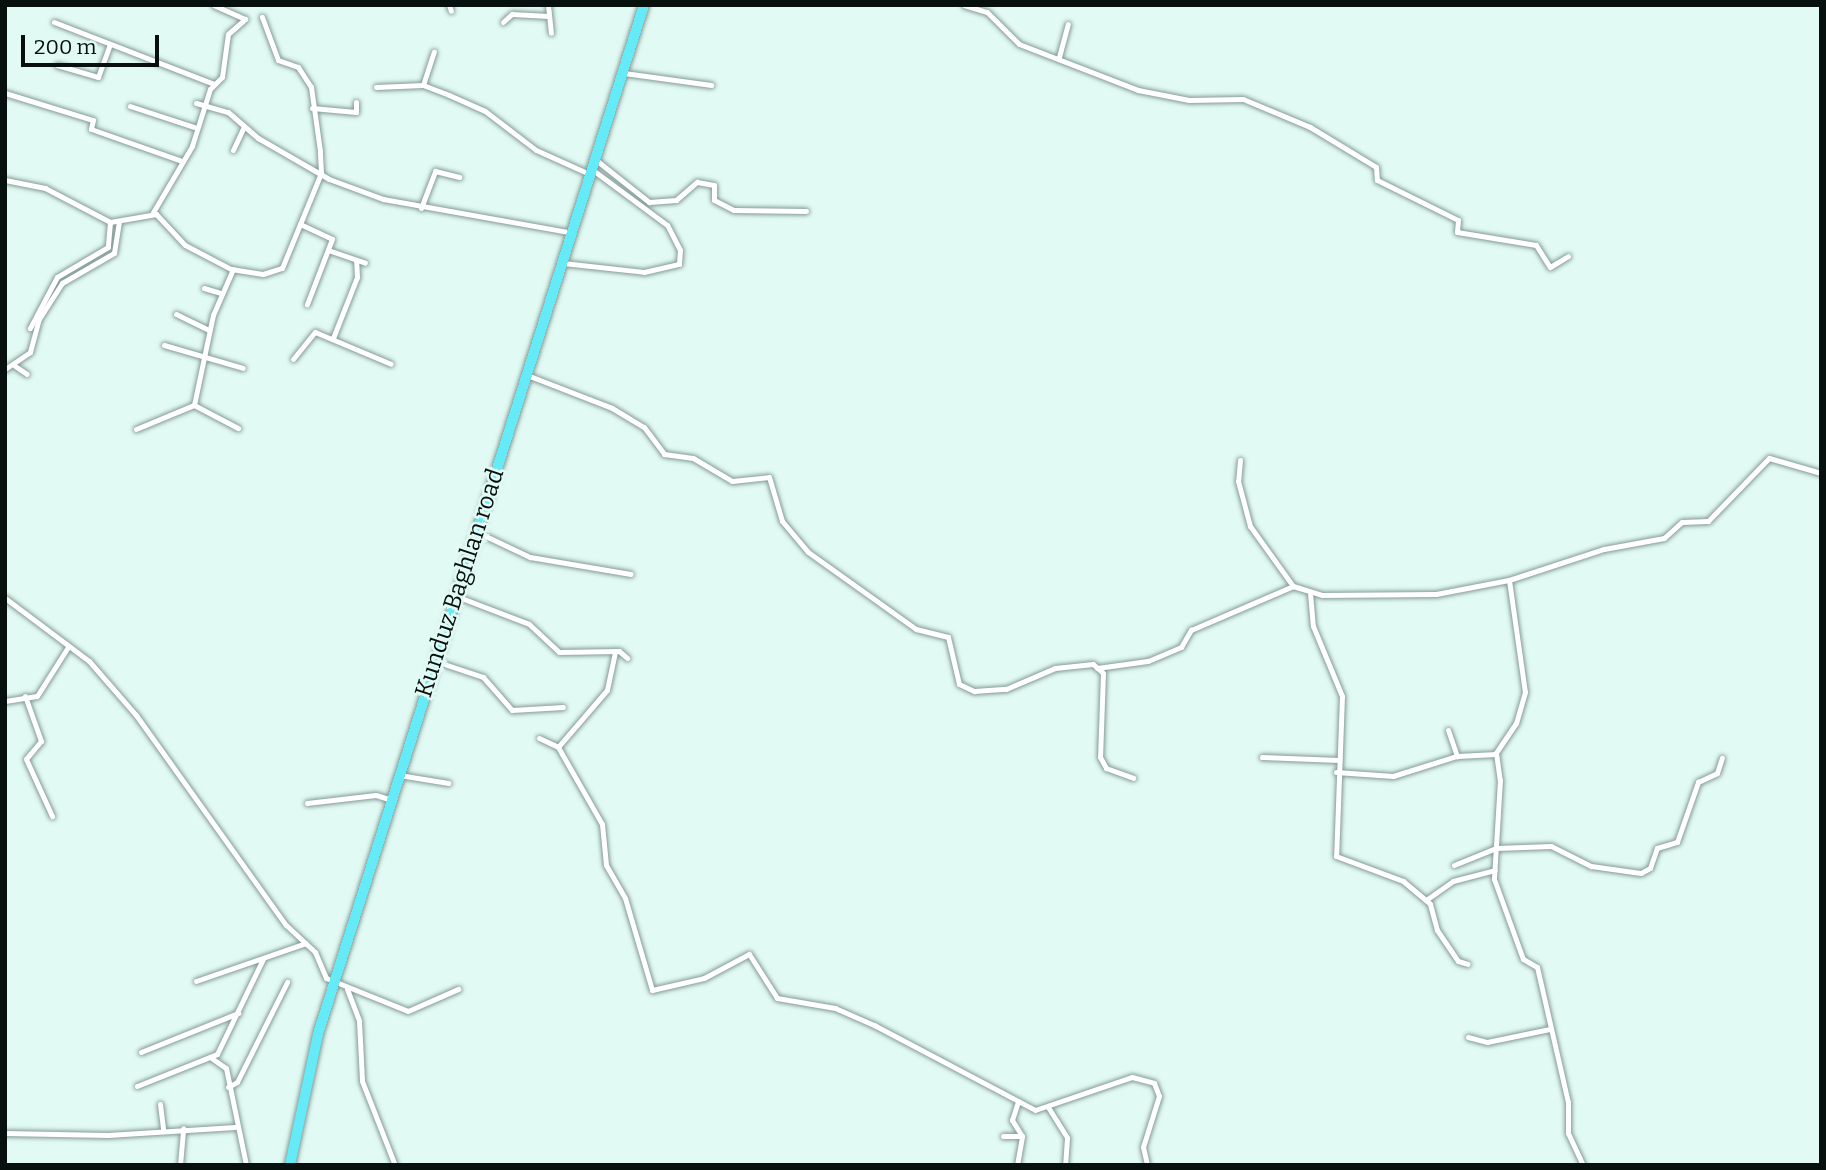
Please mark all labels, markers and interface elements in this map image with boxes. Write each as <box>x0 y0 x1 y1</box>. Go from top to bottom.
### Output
scale bar <box>24 21 163 65</box>
text: 200 m <box>34 34 97 60</box>
street label: Kunduz Baghlan road <box>409 465 511 701</box>

